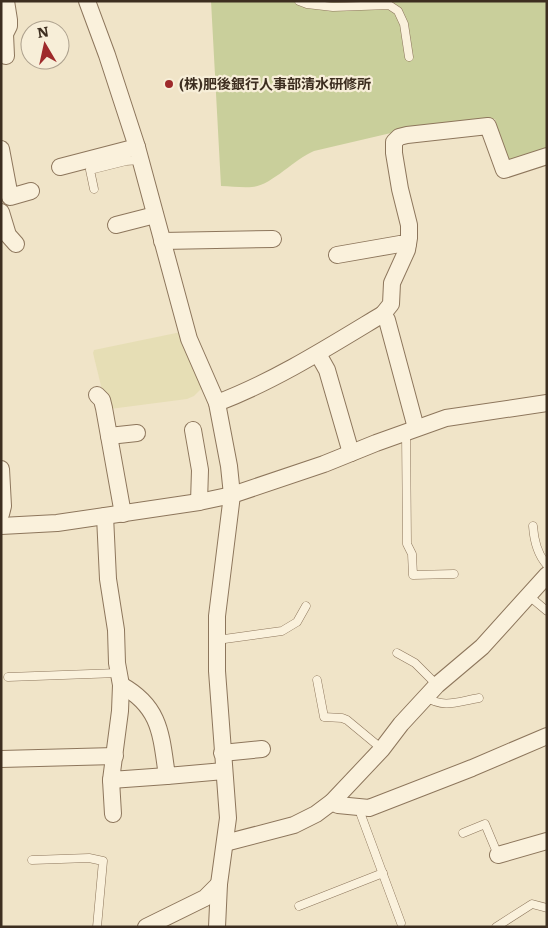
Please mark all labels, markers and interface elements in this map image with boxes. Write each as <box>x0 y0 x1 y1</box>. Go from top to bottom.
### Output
north arrow <box>20 20 70 70</box>
text: N <box>35 20 50 42</box>
place label: (株)肥後銀行人事部清水研修所 <box>179 73 371 93</box>
marker: (株)肥後銀行人事部清水研修所 <box>163 78 175 90</box>

